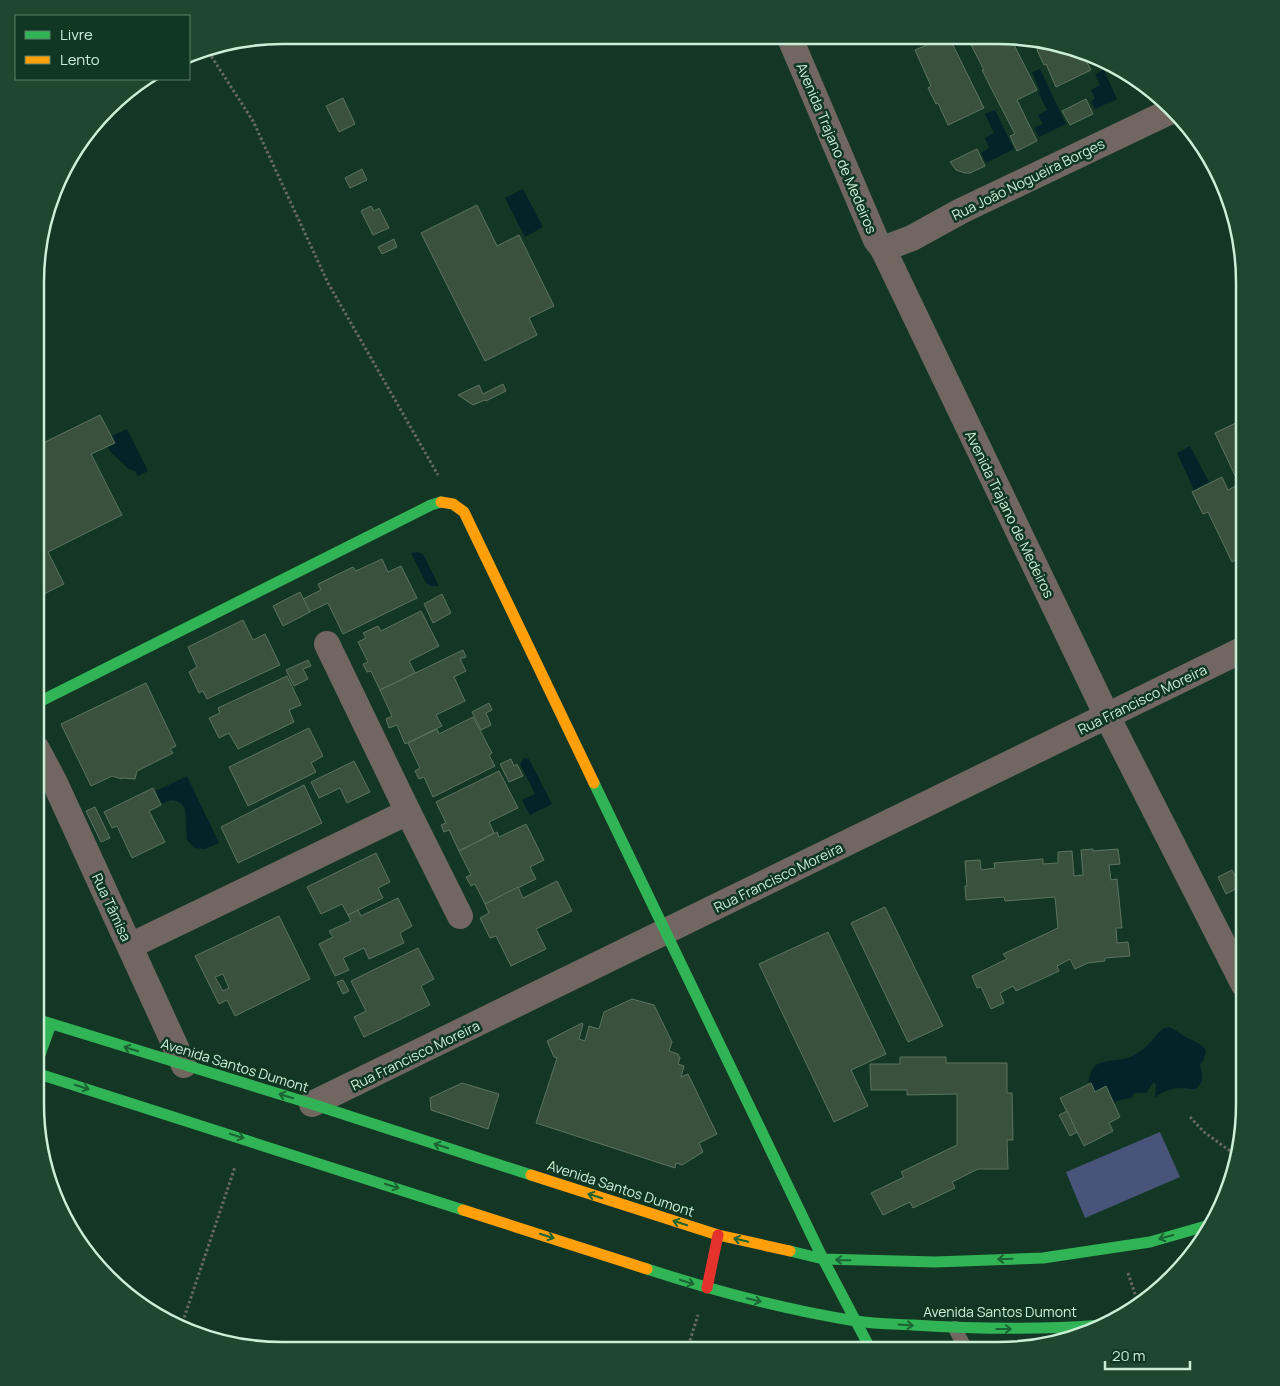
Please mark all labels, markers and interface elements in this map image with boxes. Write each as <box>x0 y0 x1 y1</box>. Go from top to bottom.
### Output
legend <box>15 15 190 80</box>
text: Livre <box>60 24 93 45</box>
text: Lento <box>60 49 100 70</box>
street label: Avenida Trajano de Medeiros <box>792 60 882 236</box>
street label: Rua João Nogueira Borges <box>948 134 1108 224</box>
street label: Avenida Trajano de Medeiros <box>961 427 1059 601</box>
street label: Rua Francisco Moreira <box>1074 659 1210 739</box>
street label: Rua Francisco Moreira <box>710 837 846 917</box>
street label: Rua Tâmisa <box>88 870 136 944</box>
street label: Rua Francisco Moreira <box>347 1015 483 1095</box>
street label: Avenida Santos Dumont <box>159 1033 312 1097</box>
one-way arrow <box>123 1043 139 1053</box>
one-way arrow <box>74 1083 90 1093</box>
one-way arrow <box>278 1091 294 1101</box>
one-way arrow <box>229 1132 245 1142</box>
one-way arrow <box>433 1140 449 1150</box>
street label: Avenida Santos Dumont <box>545 1155 697 1221</box>
one-way arrow <box>384 1182 399 1191</box>
one-way arrow <box>588 1190 604 1200</box>
one-way arrow <box>672 1218 688 1227</box>
one-way arrow <box>538 1232 554 1241</box>
one-way arrow <box>1159 1233 1175 1243</box>
one-way arrow <box>734 1235 750 1245</box>
one-way arrow <box>998 1254 1014 1264</box>
one-way arrow <box>835 1255 851 1264</box>
one-way arrow <box>679 1277 695 1287</box>
one-way arrow <box>746 1296 762 1305</box>
street label: Avenida Santos Dumont <box>923 1302 1077 1321</box>
one-way arrow <box>898 1320 914 1330</box>
one-way arrow <box>995 1324 1011 1334</box>
scale bar <box>1105 1338 1190 1370</box>
text: 20 m <box>1112 1345 1145 1366</box>

